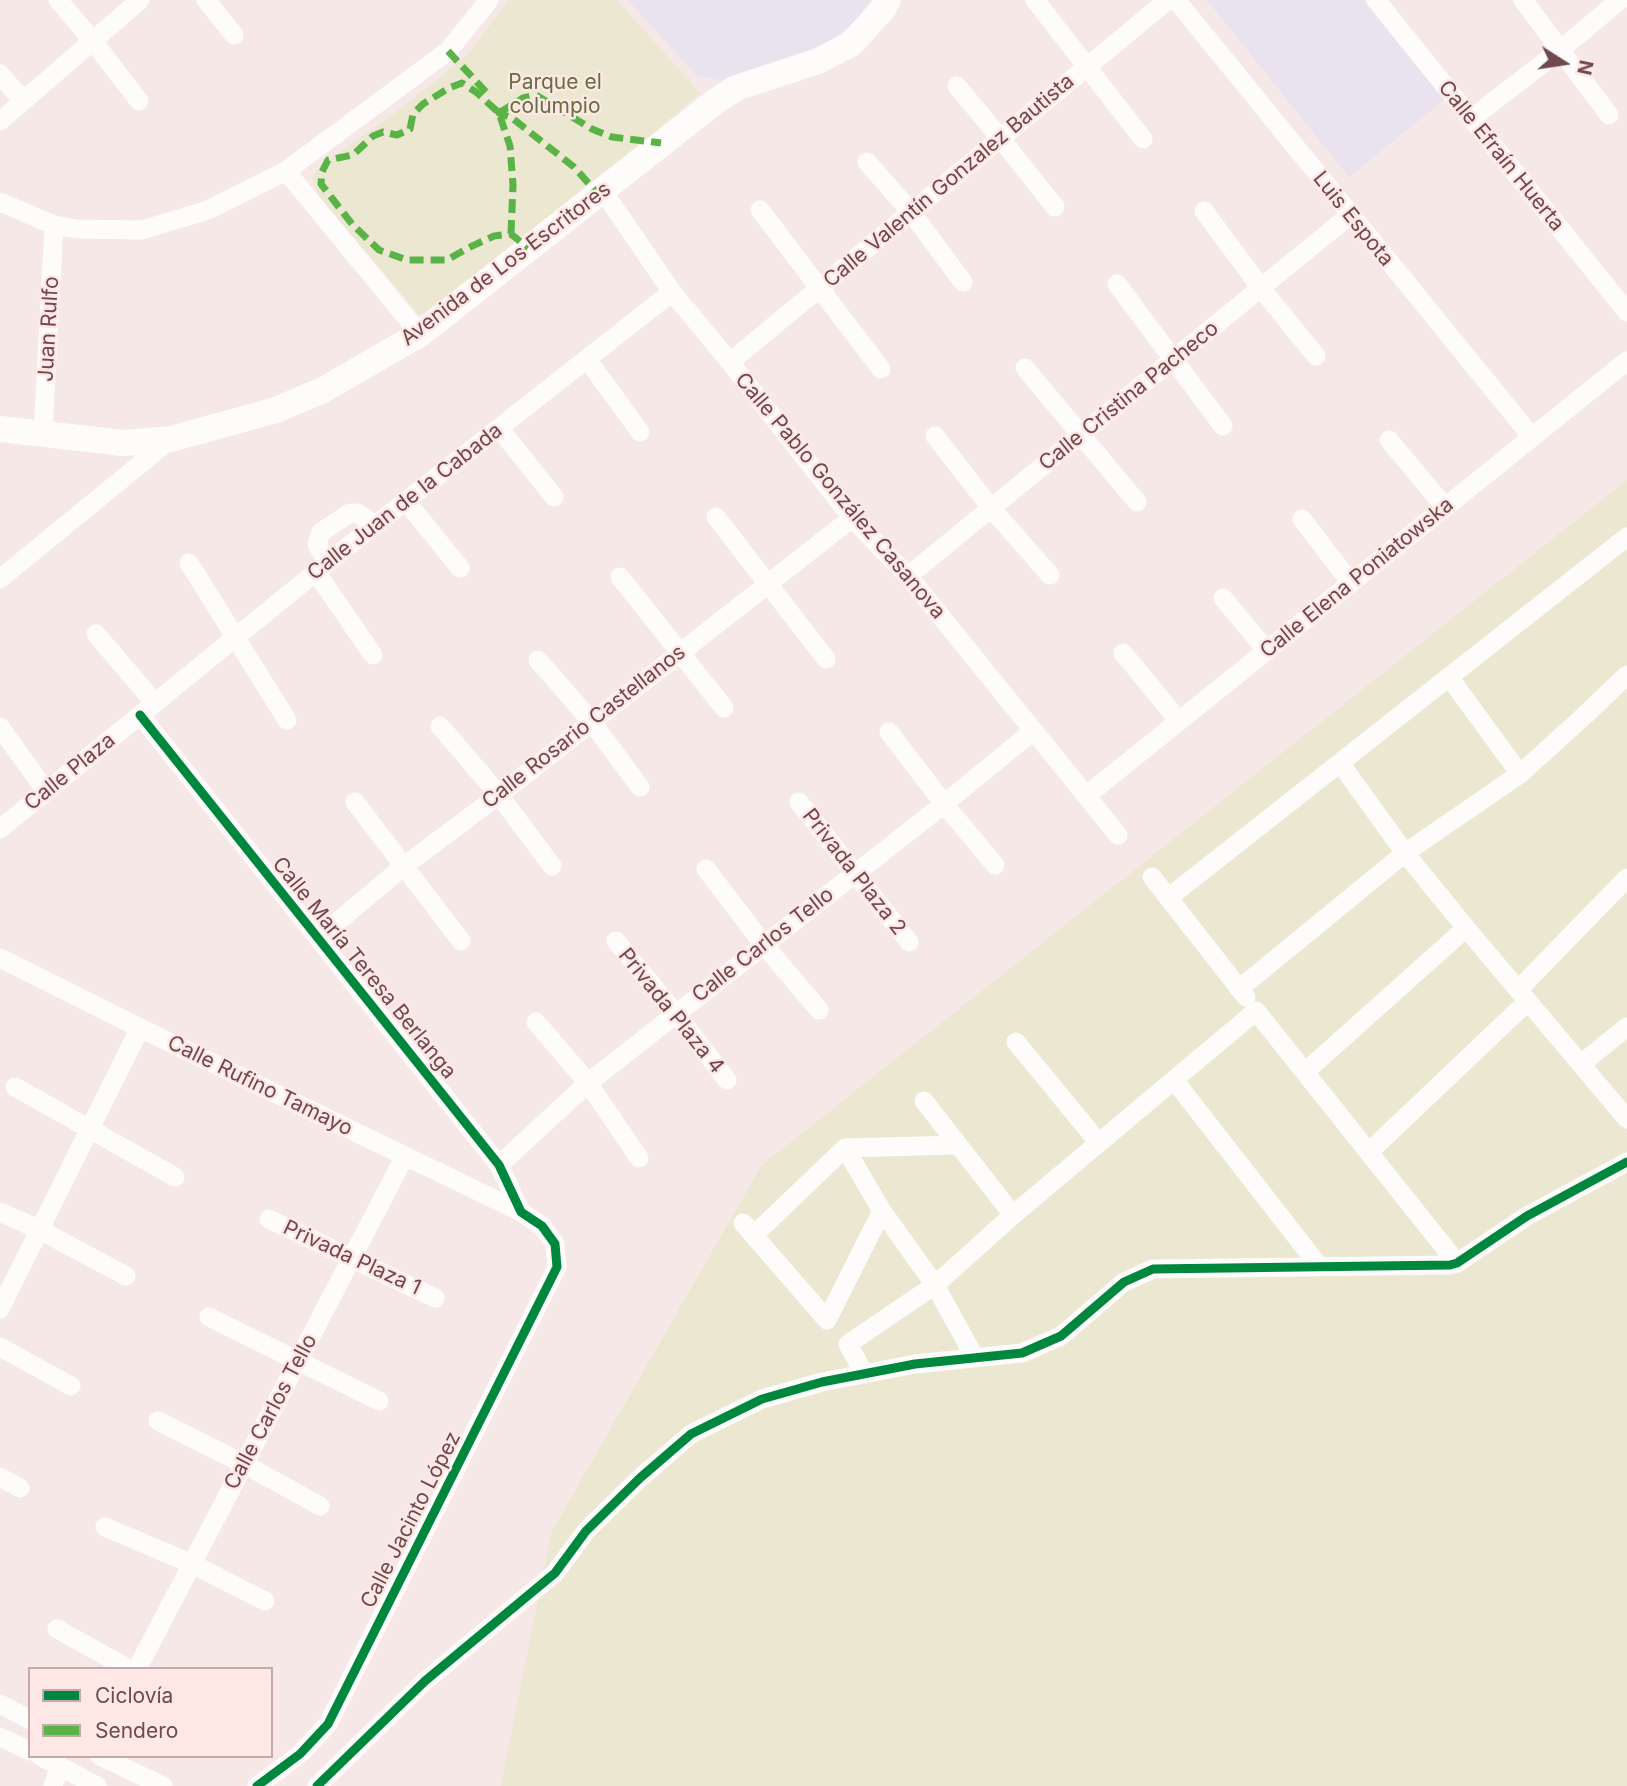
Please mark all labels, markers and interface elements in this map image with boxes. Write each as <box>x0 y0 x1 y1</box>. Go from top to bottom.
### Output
north arrow <box>1529 28 1599 98</box>
text: N <box>1572 58 1598 77</box>
street label: Calle Valentín Gonzalez Bautista <box>819 69 1079 293</box>
park label: Parque el columpio <box>508 70 602 120</box>
street label: Calle Efraín Huerta <box>1433 76 1569 236</box>
street label: Luis Espota <box>1307 167 1399 271</box>
street label: Avenida de Los Escritores <box>396 177 616 351</box>
street label: Juan Rulfo <box>34 276 64 382</box>
street label: Calle Cristina Pacheco <box>1034 316 1224 476</box>
street label: Calle Pablo González Casanova <box>730 368 950 624</box>
street label: Calle Juan de la Cabada <box>303 418 507 586</box>
street label: Calle Elena Poniatowska <box>1255 492 1459 664</box>
street label: Calle Rosario Castellanos <box>477 640 691 814</box>
street label: Calle Plaza <box>20 728 120 816</box>
street label: Privada Plaza 2 <box>797 804 911 940</box>
street label: Calle María Teresa Berlanga <box>267 852 461 1084</box>
street label: Calle Carlos Tello <box>687 882 839 1008</box>
street label: Privada Plaza 4 <box>613 943 729 1079</box>
street label: Calle Rufino Tamayo <box>163 1030 357 1142</box>
street label: Privada Plaza 1 <box>279 1215 425 1301</box>
street label: Calle Carlos Tello <box>219 1330 323 1494</box>
street label: Calle Jacinto López <box>356 1428 466 1612</box>
legend <box>28 1667 273 1758</box>
text: Ciclovía <box>95 1683 173 1708</box>
text: Sendero <box>95 1718 178 1743</box>

